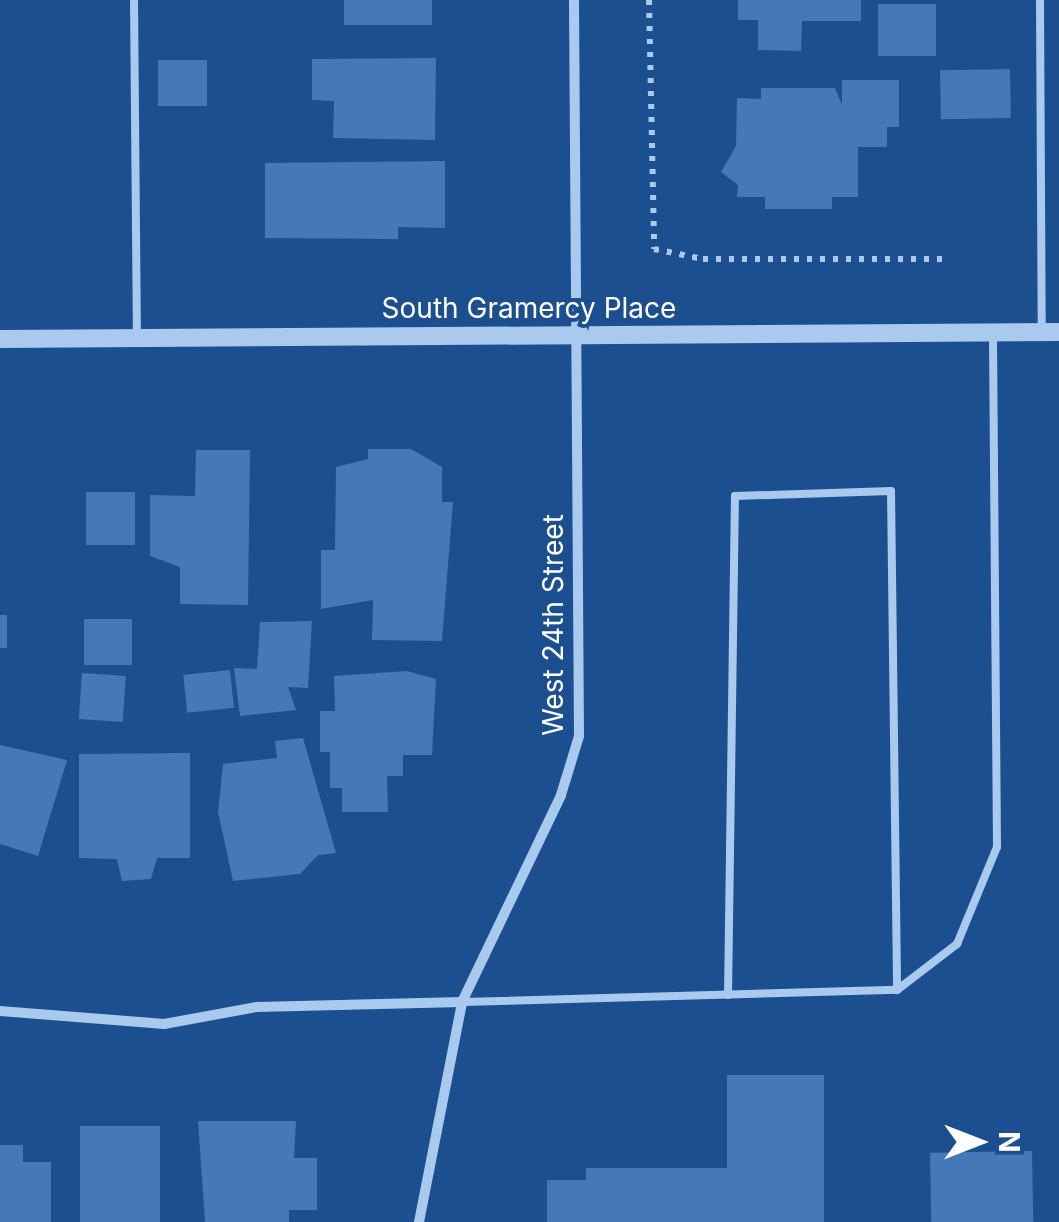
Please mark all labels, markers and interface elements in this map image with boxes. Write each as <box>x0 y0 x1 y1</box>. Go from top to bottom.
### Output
street label: South Gramercy Place <box>382 291 676 325</box>
street label: West 24th Street <box>536 514 570 736</box>
north arrow <box>929 1092 1029 1192</box>
text: N <box>992 1131 1026 1153</box>

